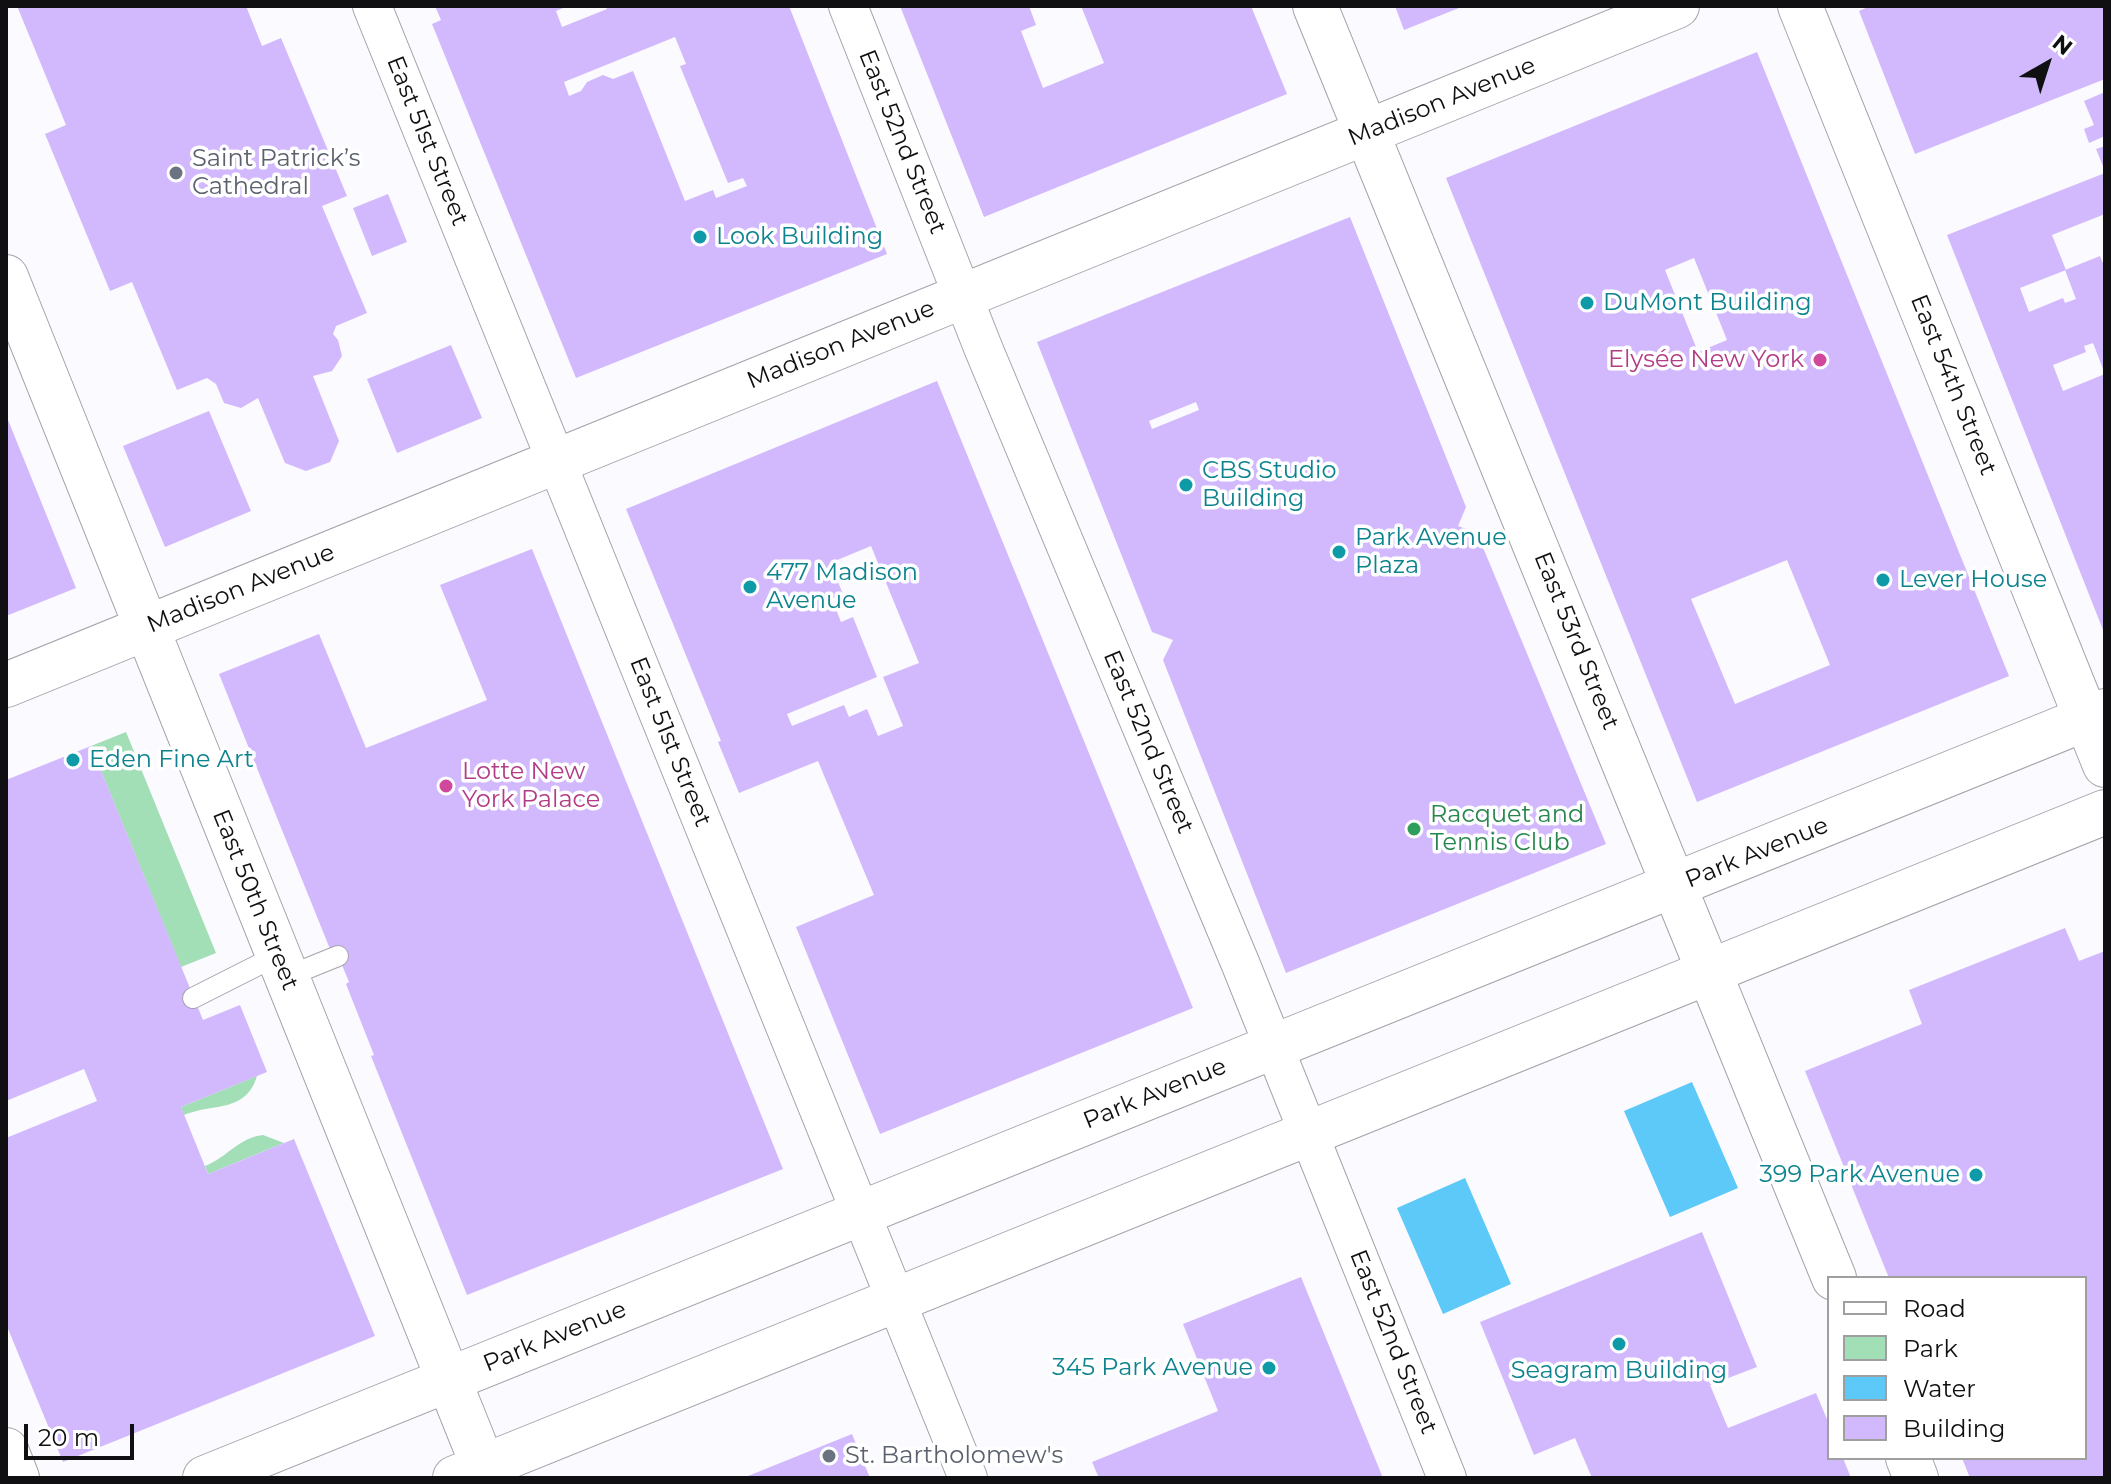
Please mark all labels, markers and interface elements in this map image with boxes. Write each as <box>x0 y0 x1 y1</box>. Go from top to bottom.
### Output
north arrow <box>2007 24 2087 104</box>
text: N <box>2047 29 2078 61</box>
street label: East 52nd Street <box>852 46 952 238</box>
street label: Madison Avenue <box>1344 51 1540 153</box>
street label: East 51st Street <box>380 52 474 230</box>
place label: Saint Patrick’s Cathedral <box>192 145 360 201</box>
marker: Saint Patrick’s Cathedral <box>167 164 185 182</box>
place label: Look Building <box>716 223 883 251</box>
marker: Look Building <box>691 228 709 246</box>
place label: DuMont Building <box>1603 289 1812 317</box>
street label: East 54th Street <box>1904 291 2002 479</box>
street label: Madison Avenue <box>743 294 939 396</box>
marker: DuMont Building <box>1578 294 1596 312</box>
place label: Elysée New York <box>1608 346 1804 374</box>
marker: Elysée New York <box>1811 351 1829 369</box>
place label: CBS Studio Building <box>1202 457 1337 513</box>
marker: CBS Studio Building <box>1177 476 1195 494</box>
place label: Park Avenue Plaza <box>1355 524 1507 580</box>
street label: Madison Avenue <box>143 538 339 640</box>
marker: Park Avenue Plaza <box>1330 543 1348 561</box>
street label: East 53rd Street <box>1527 548 1625 734</box>
place label: 477 Madison Avenue <box>766 559 918 615</box>
place label: Lever House <box>1899 566 2047 594</box>
marker: Lever House <box>1874 571 1892 589</box>
marker: 477 Madison Avenue <box>741 578 759 596</box>
street label: East 52nd Street <box>1096 646 1200 838</box>
street label: East 51st Street <box>623 653 717 831</box>
place label: Eden Fine Art <box>89 746 254 774</box>
marker: Eden Fine Art <box>64 751 82 769</box>
place label: Lotte New York Palace <box>462 758 600 814</box>
marker: Lotte New York Palace <box>437 777 455 795</box>
place label: Racquet and Tennis Club <box>1430 801 1584 857</box>
street label: East 50th Street <box>206 805 304 995</box>
street label: Park Avenue <box>1681 811 1833 895</box>
marker: Racquet and Tennis Club <box>1405 820 1423 838</box>
street label: Park Avenue <box>1079 1052 1231 1136</box>
place label: 399 Park Avenue <box>1759 1161 1960 1189</box>
marker: 399 Park Avenue <box>1967 1166 1985 1184</box>
street label: East 52nd Street <box>1343 1246 1443 1438</box>
legend <box>1827 1276 2087 1460</box>
text: Road <box>1903 1294 1966 1323</box>
street label: Park Avenue <box>479 1295 631 1379</box>
text: Park <box>1903 1334 1958 1363</box>
marker: Seagram Building <box>1610 1335 1628 1353</box>
place label: 345 Park Avenue <box>1052 1354 1253 1382</box>
place label: Seagram Building <box>1511 1357 1727 1385</box>
marker: 345 Park Avenue <box>1260 1359 1278 1377</box>
text: Water <box>1903 1374 1976 1403</box>
scale bar <box>28 1408 138 1458</box>
text: Building <box>1903 1414 2006 1443</box>
text: 20 m <box>38 1423 99 1452</box>
place label: St. Bartholomew's <box>845 1442 1063 1470</box>
marker: St. Bartholomew's <box>820 1447 838 1465</box>

